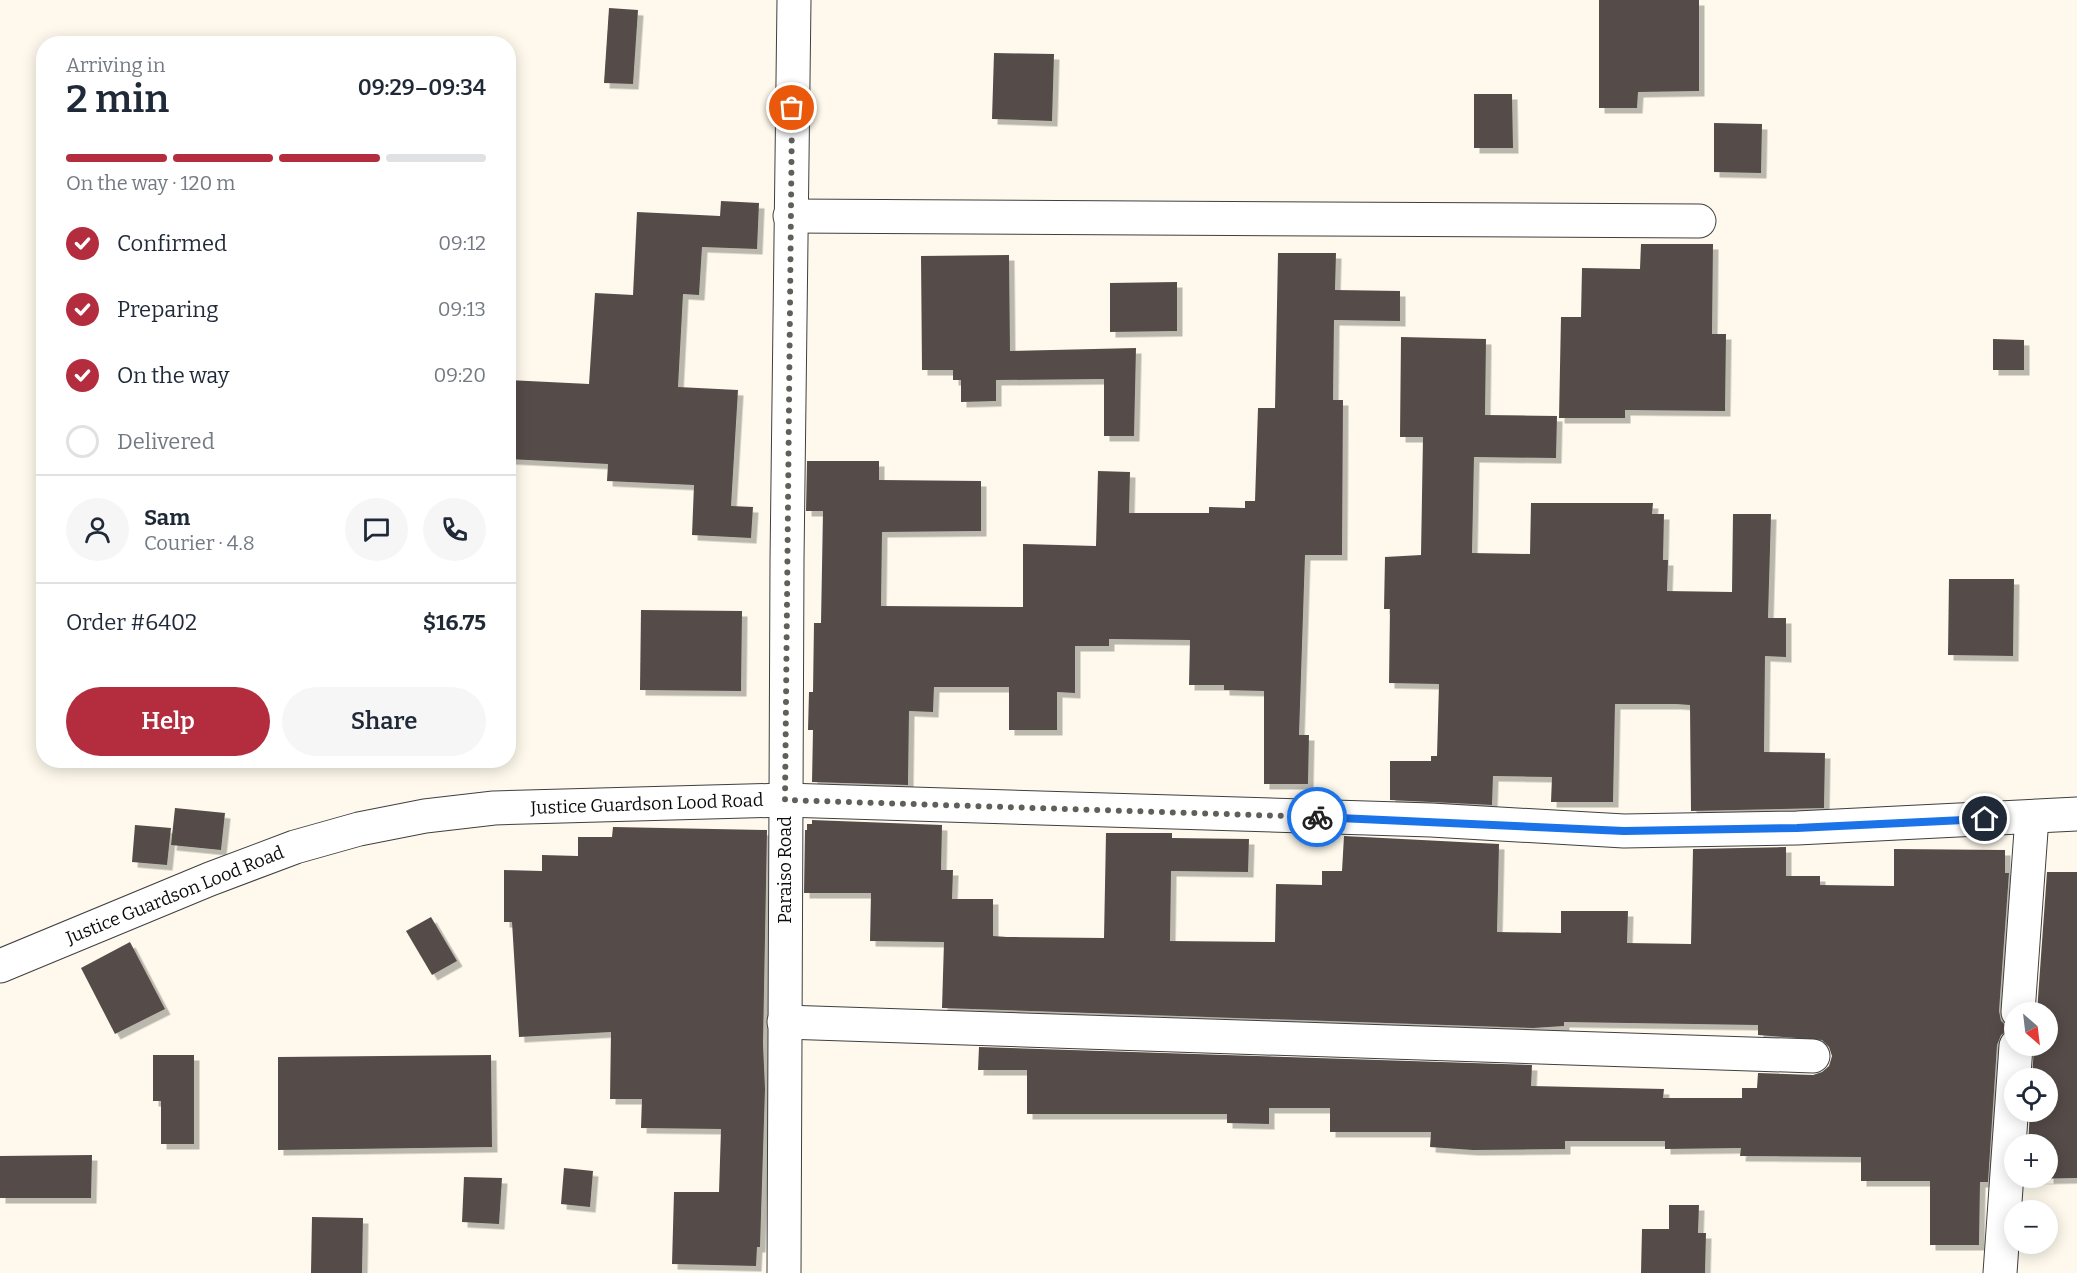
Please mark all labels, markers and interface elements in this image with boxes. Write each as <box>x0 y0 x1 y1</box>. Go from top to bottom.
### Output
text: Arriving in <box>66 53 165 77</box>
text: 09:29–09:34 <box>358 74 486 101</box>
text: 2 min <box>66 76 169 122</box>
pin <box>766 82 817 133</box>
icon: bag <box>775 91 808 124</box>
text: On the way · 120 m <box>66 171 235 195</box>
icon: check <box>66 227 99 260</box>
text: Confirmed <box>117 230 227 257</box>
text: 09:12 <box>438 231 486 255</box>
icon: check <box>66 293 99 326</box>
text: Preparing <box>117 296 219 323</box>
text: 09:13 <box>438 297 486 321</box>
icon: check <box>66 359 99 392</box>
text: On the way <box>117 362 229 389</box>
text: 09:20 <box>434 363 486 387</box>
text: Delivered <box>117 428 215 455</box>
button: person <box>66 498 129 561</box>
button: chat <box>345 498 408 561</box>
button: phone <box>423 498 486 561</box>
text: Sam <box>144 504 190 531</box>
text: Courier · 4.8 <box>144 531 255 555</box>
text: Order #6402 <box>66 609 197 636</box>
text: $16.75 <box>423 609 486 636</box>
button: Help <box>66 687 270 756</box>
button: Share <box>282 687 486 756</box>
courier <box>1287 787 1347 847</box>
street label: Justice Guardson Lood Road <box>529 789 764 819</box>
pin <box>1959 793 2010 844</box>
icon: bike <box>1301 801 1334 834</box>
icon: home <box>1968 802 2001 835</box>
street label: Paraiso Road <box>774 816 796 924</box>
street label: Justice Guardson Lood Road <box>62 841 287 949</box>
north arrow <box>2004 1002 2058 1056</box>
map controls <box>2004 1002 2058 1254</box>
button: locate <box>2004 1068 2058 1122</box>
button: + <box>2004 1134 2058 1188</box>
button: − <box>2004 1200 2058 1254</box>

